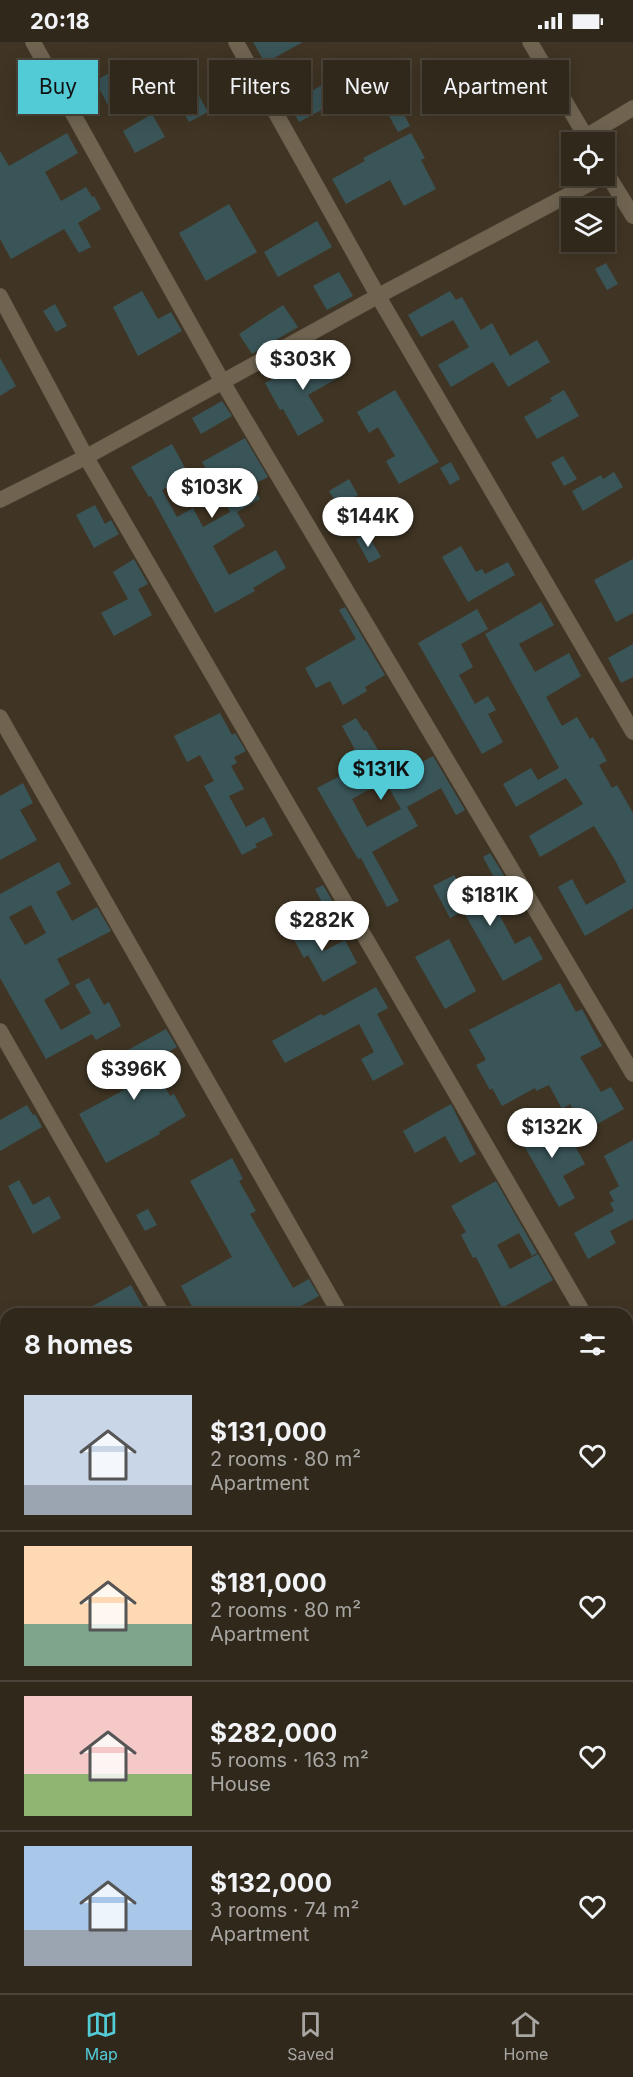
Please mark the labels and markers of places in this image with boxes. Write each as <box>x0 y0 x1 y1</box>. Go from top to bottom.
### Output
pin: $303K <box>261 340 345 391</box>
pin: $103K <box>170 468 254 519</box>
pin: $144K <box>326 497 410 548</box>
pin: $131K <box>339 750 423 801</box>
pin: $181K <box>448 876 532 927</box>
pin: $282K <box>280 901 364 952</box>
pin: $396K <box>92 1050 176 1101</box>
pin: $132K <box>510 1108 594 1159</box>

